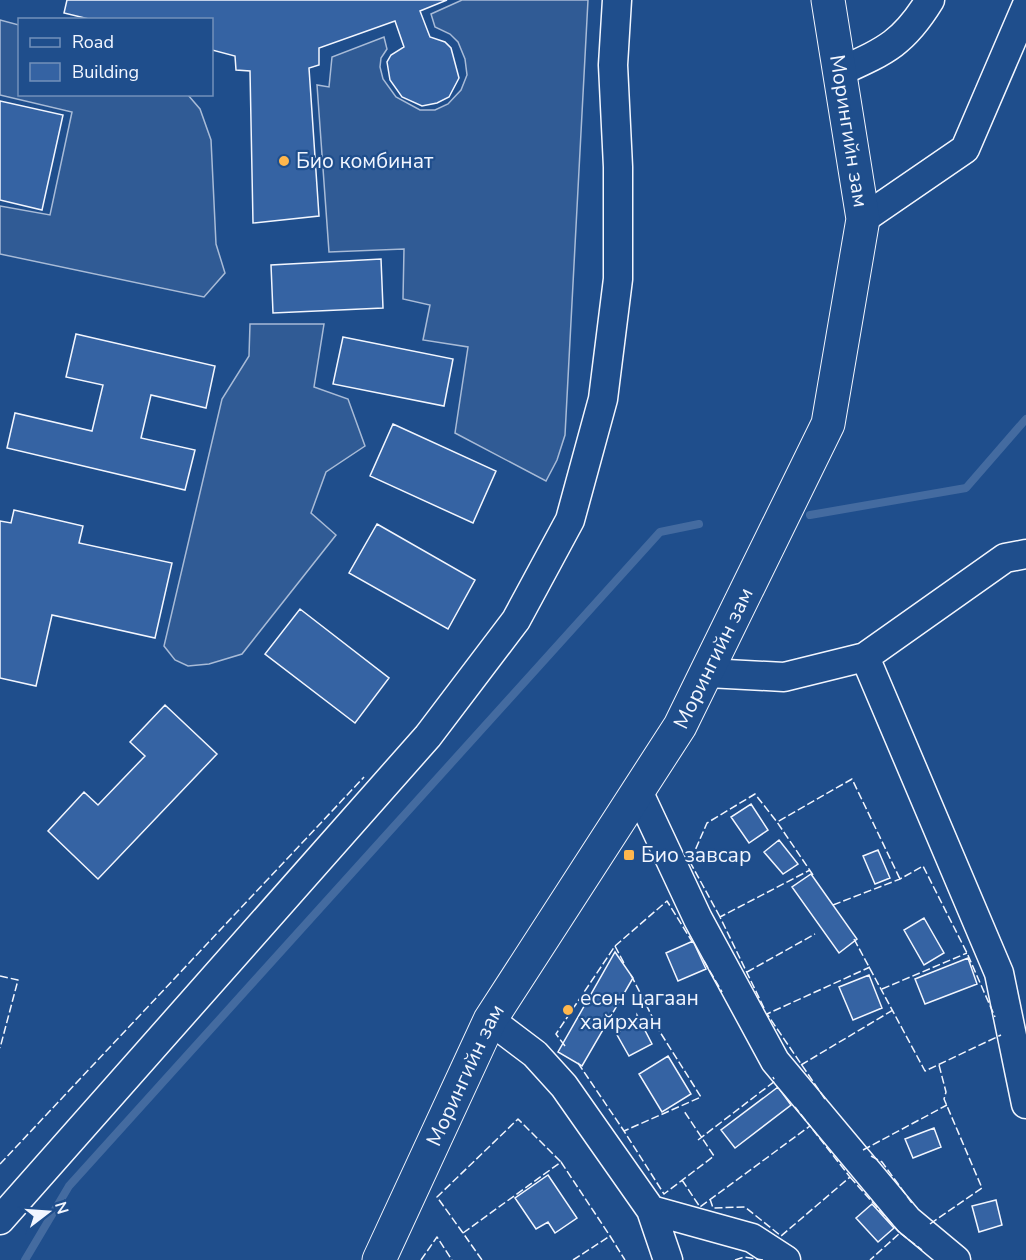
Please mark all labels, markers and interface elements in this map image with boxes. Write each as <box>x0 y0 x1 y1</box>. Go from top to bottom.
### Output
legend <box>18 18 213 96</box>
text: Road <box>72 30 114 54</box>
street label: Морингийн зам <box>823 53 875 209</box>
text: Building <box>72 60 139 84</box>
place label: Био комбинат <box>296 147 434 175</box>
marker: Био комбинат <box>277 154 291 168</box>
street label: Морингийн зам <box>667 583 760 733</box>
place label: Био завсар <box>641 841 751 869</box>
marker: Био завсар <box>622 848 636 862</box>
place label: есөн цагаан хайрхан <box>580 984 699 1036</box>
street label: Морингийн зам <box>420 999 511 1151</box>
marker: есөн цагаан хайрхан <box>561 1003 575 1017</box>
north arrow <box>18 1182 78 1242</box>
text: N <box>49 1199 74 1217</box>

